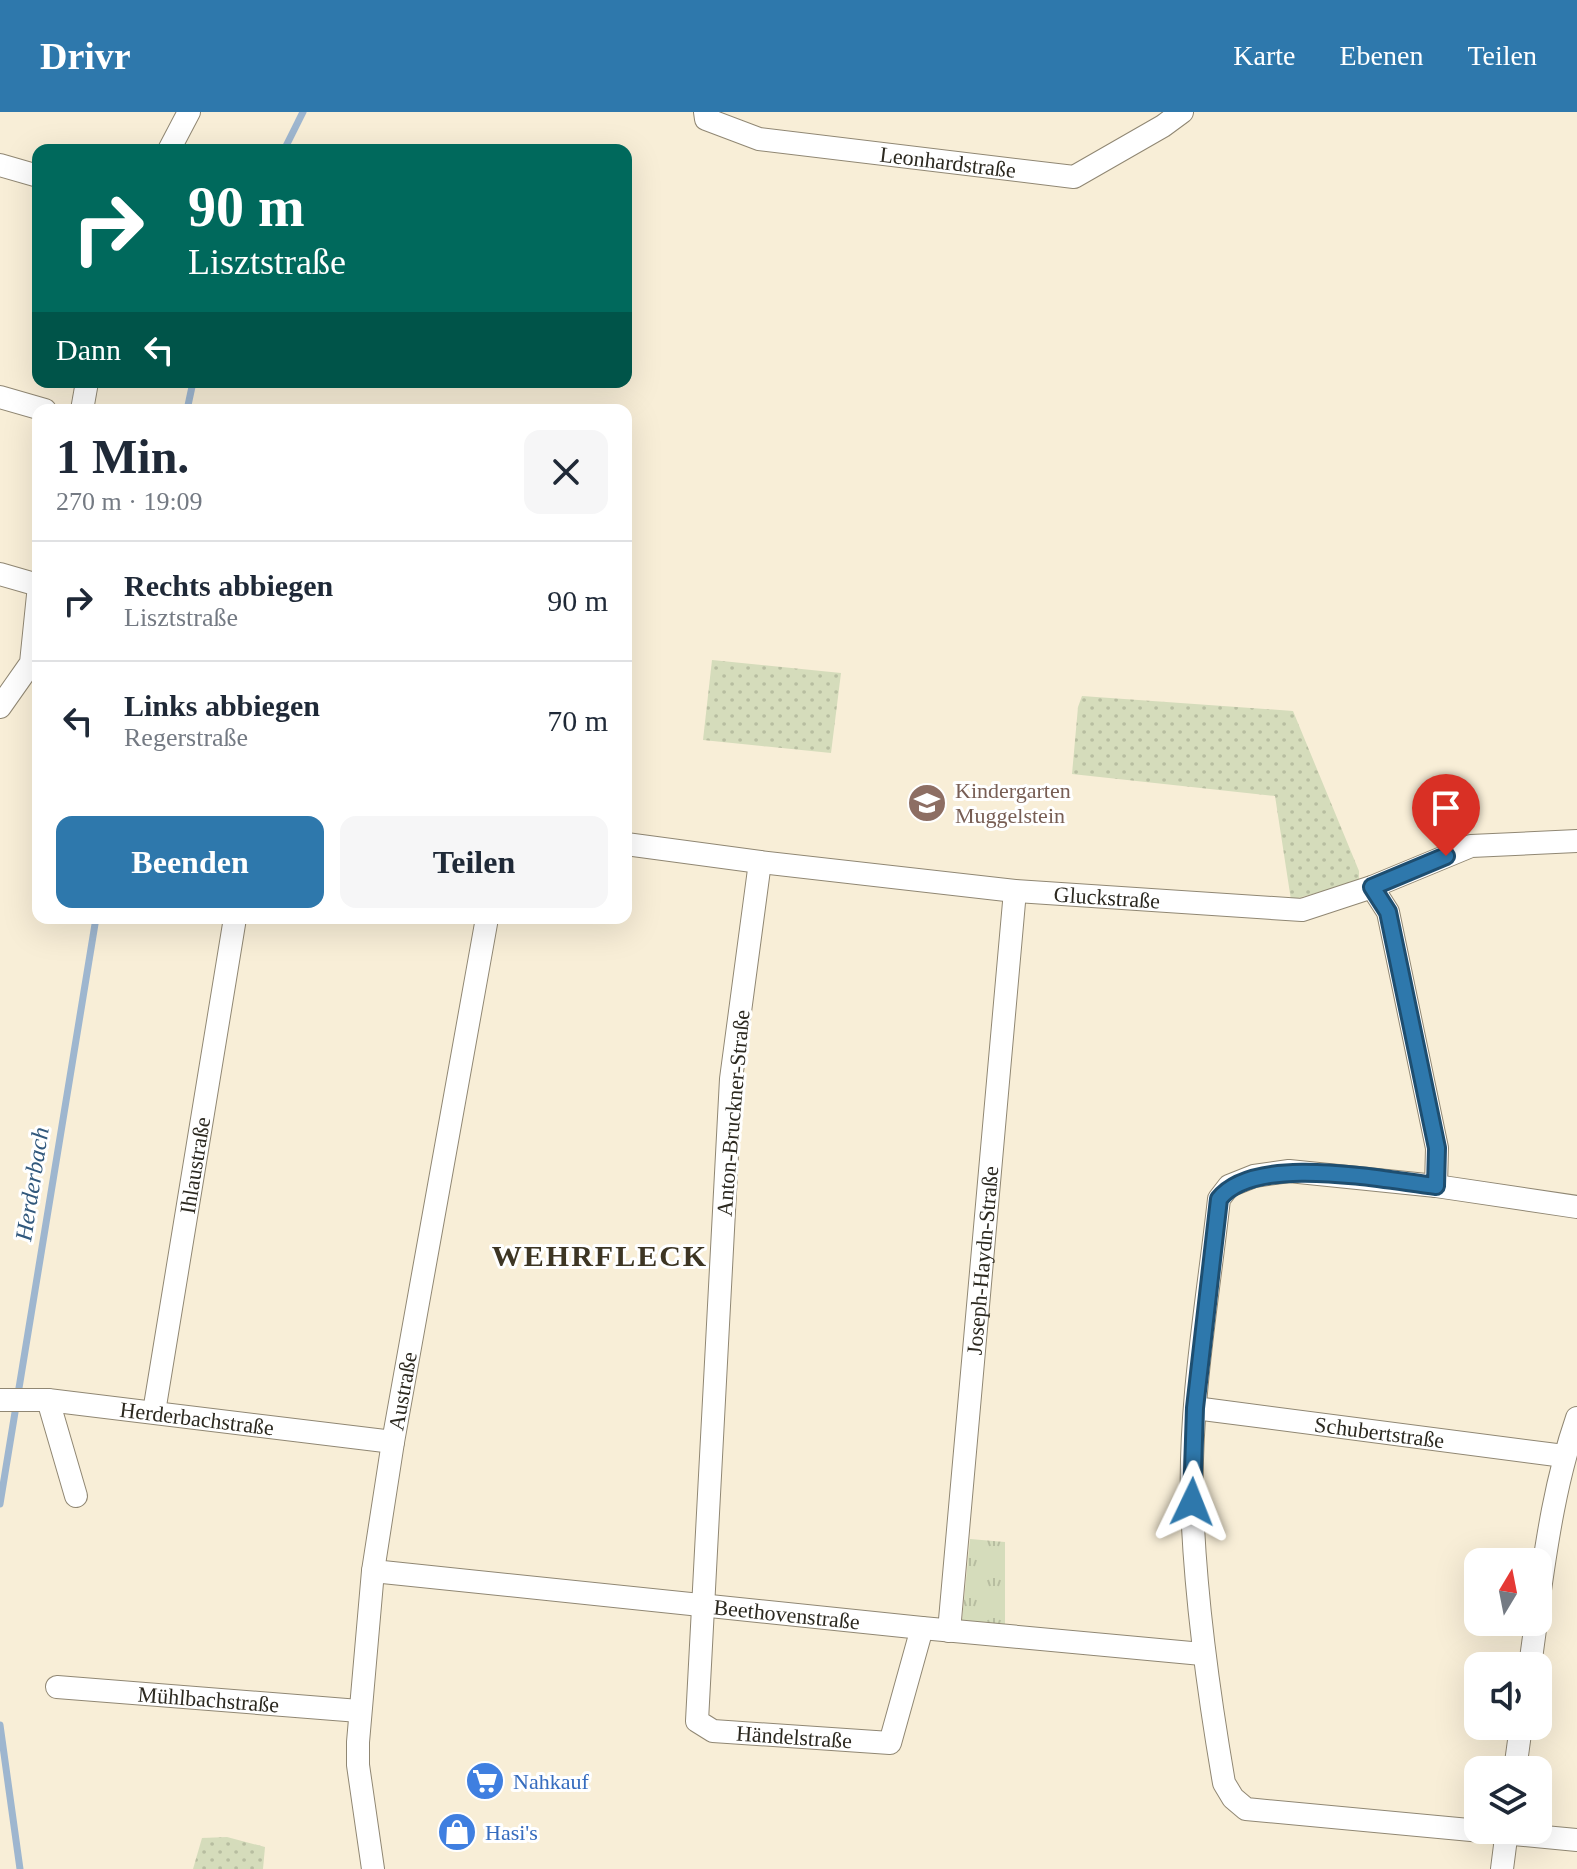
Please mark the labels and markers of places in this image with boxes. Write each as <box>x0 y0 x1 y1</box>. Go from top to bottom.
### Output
pin <box>1412 774 1480 856</box>
place label: Kindergarten Muggelstein <box>955 778 1071 828</box>
school or university icon: Kindergarten Muggelstein <box>906 782 948 824</box>
supermarket icon: Nahkauf <box>464 1760 506 1802</box>
place label: Nahkauf <box>513 1769 589 1794</box>
shop icon: Hasi's <box>436 1811 478 1853</box>
place label: Hasi's <box>485 1820 538 1845</box>

